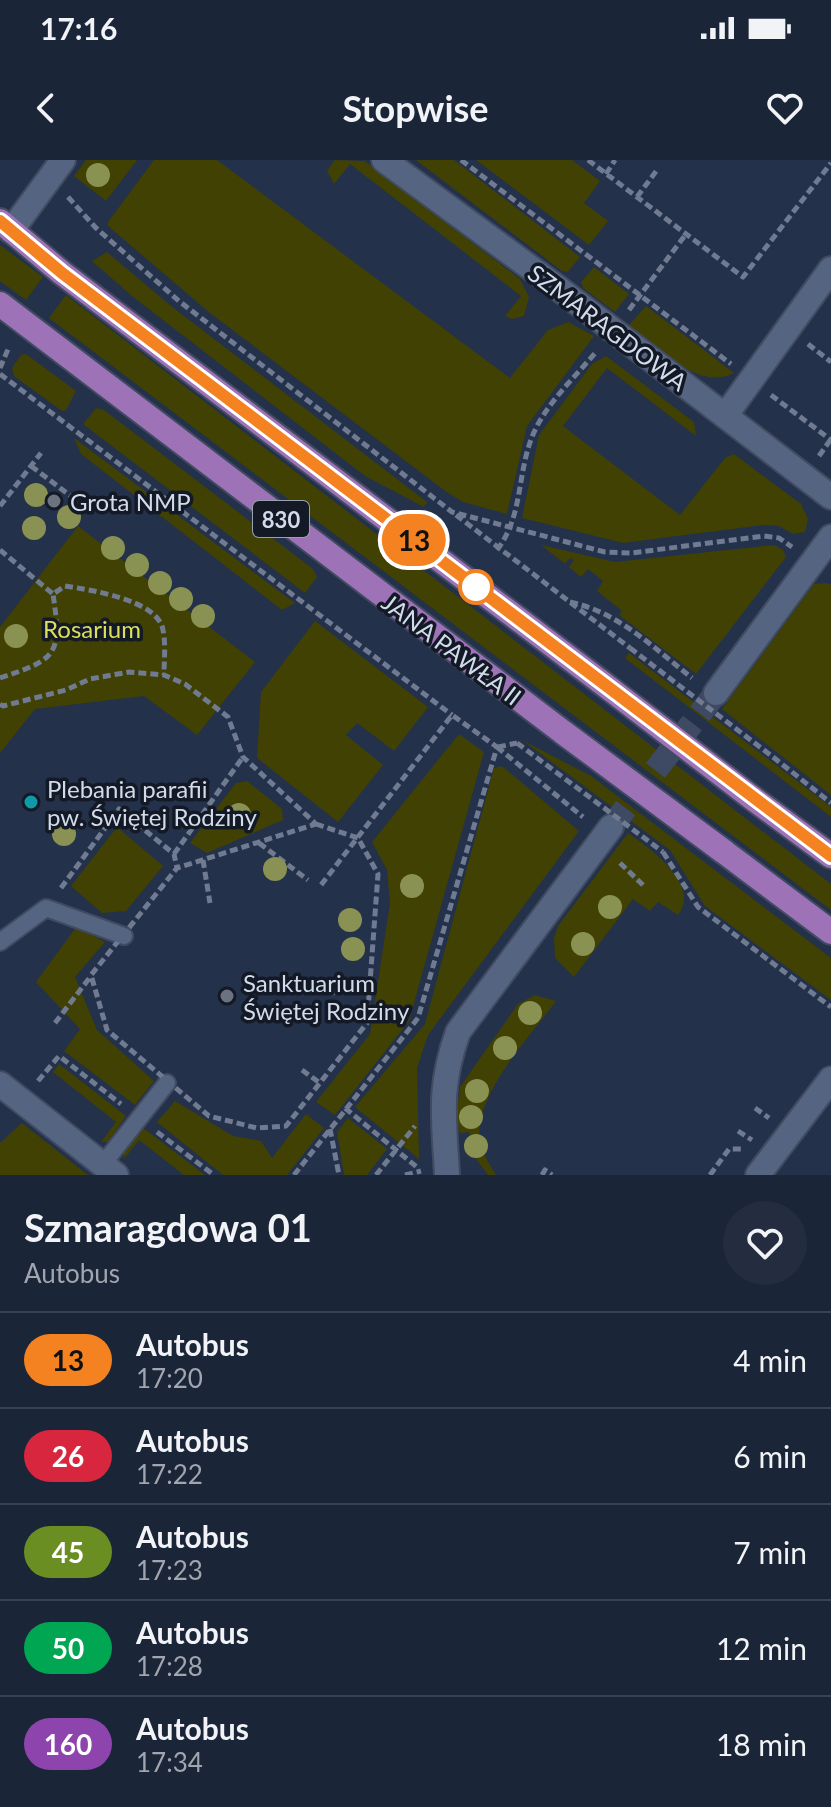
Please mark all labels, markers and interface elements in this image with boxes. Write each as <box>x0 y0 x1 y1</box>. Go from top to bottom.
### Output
text: 17:16 <box>40 10 117 46</box>
icon: back <box>24 86 68 130</box>
text: Stopwise <box>342 86 489 130</box>
icon: heart <box>763 86 807 130</box>
street label: SZMARAGDOWA <box>523 258 694 397</box>
place label: Grota NMP <box>70 487 191 516</box>
marker: Grota NMP <box>45 492 63 510</box>
road number: 830 <box>253 501 309 537</box>
line badge: 13 <box>378 514 450 566</box>
text: 13 <box>398 523 430 557</box>
unlabelled marker <box>459 570 493 604</box>
street label: JANA PAWŁA II <box>377 587 527 711</box>
park label: Rosarium <box>43 614 141 643</box>
place label: Plebania parafii pw. Świętej Rodziny <box>47 774 257 831</box>
marker: Plebania parafii pw. Świętej Rodziny <box>22 793 40 811</box>
place label: Sanktuarium Świętej Rodziny <box>243 968 410 1025</box>
marker: Sanktuarium Świętej Rodziny <box>218 987 236 1005</box>
button: heart <box>723 1201 807 1285</box>
text: Szmaragdowa 01 <box>24 1204 312 1250</box>
text: Autobus <box>24 1257 120 1289</box>
text: Autobus <box>136 1326 249 1362</box>
text: 4 min <box>733 1342 807 1378</box>
text: 13 <box>52 1343 84 1377</box>
text: 17:20 <box>136 1362 203 1394</box>
text: Autobus <box>136 1422 249 1458</box>
text: 6 min <box>733 1438 807 1474</box>
text: 26 <box>52 1439 84 1473</box>
text: 17:22 <box>136 1458 203 1490</box>
text: Autobus <box>136 1518 249 1554</box>
text: 7 min <box>733 1534 807 1570</box>
text: 45 <box>52 1535 84 1569</box>
text: 17:23 <box>136 1554 203 1586</box>
text: Autobus <box>136 1614 249 1650</box>
text: 12 min <box>716 1630 807 1666</box>
text: 50 <box>52 1631 84 1665</box>
text: 17:28 <box>136 1650 203 1682</box>
text: Autobus <box>136 1710 249 1746</box>
text: 18 min <box>716 1726 807 1762</box>
text: 160 <box>44 1727 92 1761</box>
text: 17:34 <box>136 1746 203 1778</box>

